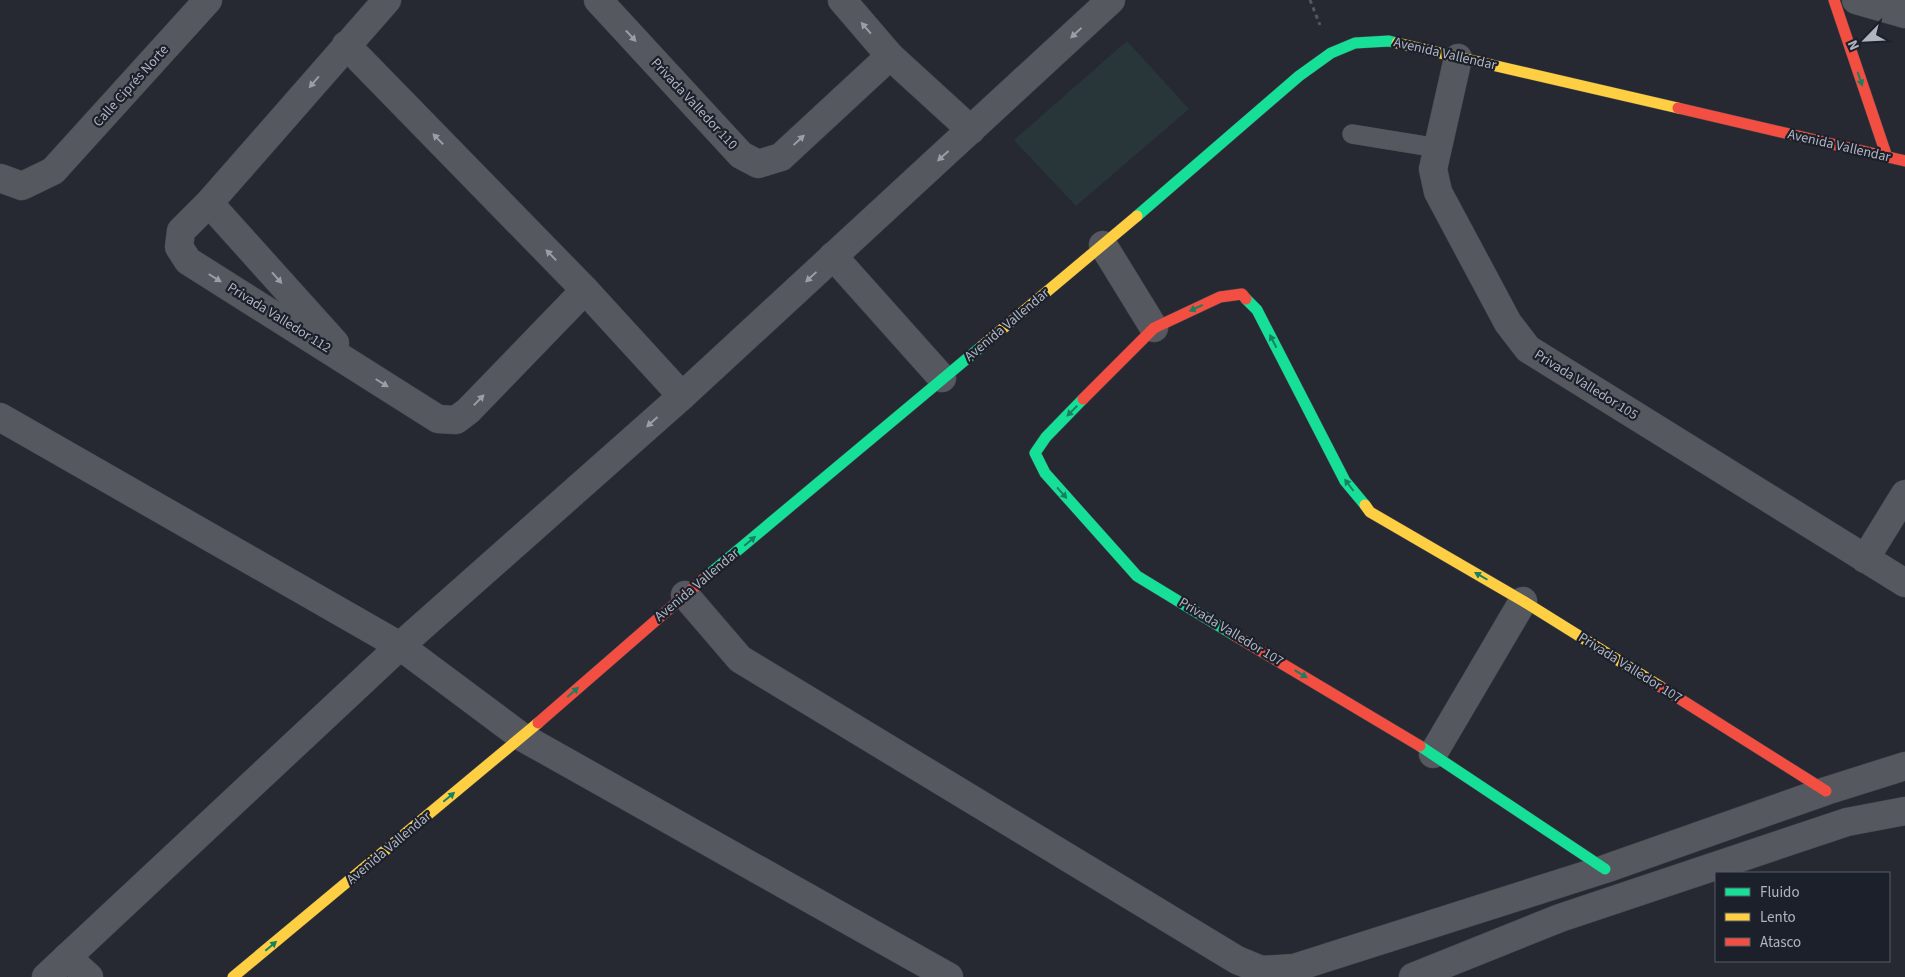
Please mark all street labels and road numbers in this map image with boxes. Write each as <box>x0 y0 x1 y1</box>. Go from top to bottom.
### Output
street label: Avenida Vallendar <box>1392 32 1499 76</box>
street label: Calle Ciprés Norte <box>89 40 173 132</box>
street label: Privada Valledor 110 <box>646 54 742 154</box>
street label: Avenida Vallendar <box>1786 124 1893 168</box>
street label: Privada Valledor 112 <box>223 278 335 358</box>
street label: Avenida Vallendar <box>960 283 1054 366</box>
street label: Privada Valledor 105 <box>1530 345 1642 425</box>
street label: Avenida Vallendar <box>650 543 744 626</box>
street label: Privada Valledor 107 <box>1175 593 1287 671</box>
street label: Privada Valledor 107 <box>1574 628 1686 708</box>
street label: Avenida Vallendar <box>342 806 436 889</box>

